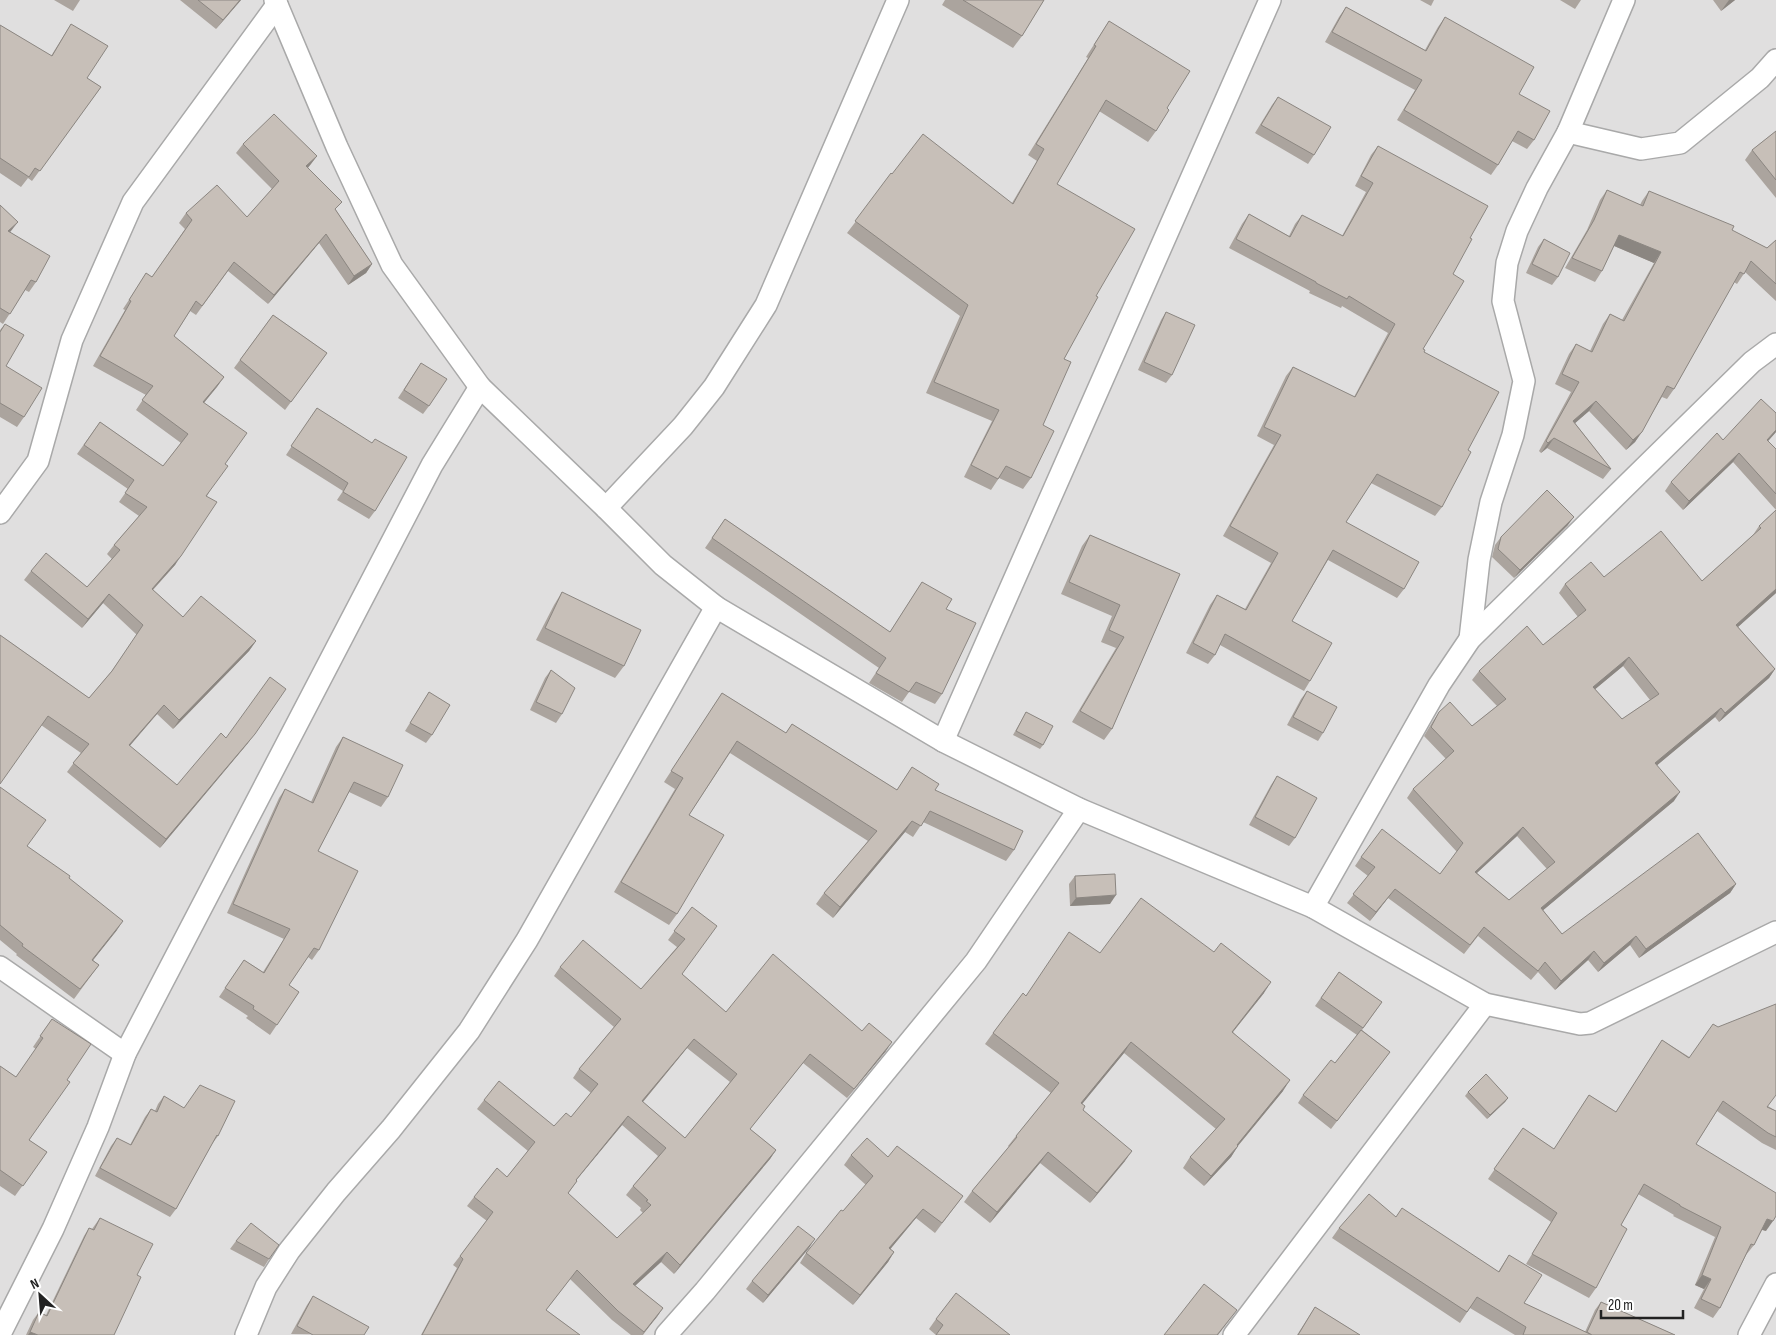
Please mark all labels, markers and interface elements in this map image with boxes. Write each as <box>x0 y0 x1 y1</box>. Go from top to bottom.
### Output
north arrow <box>15 1270 65 1320</box>
text: N <box>27 1274 42 1293</box>
scale bar <box>1601 1288 1684 1320</box>
text: 20 m <box>1608 1296 1633 1315</box>

